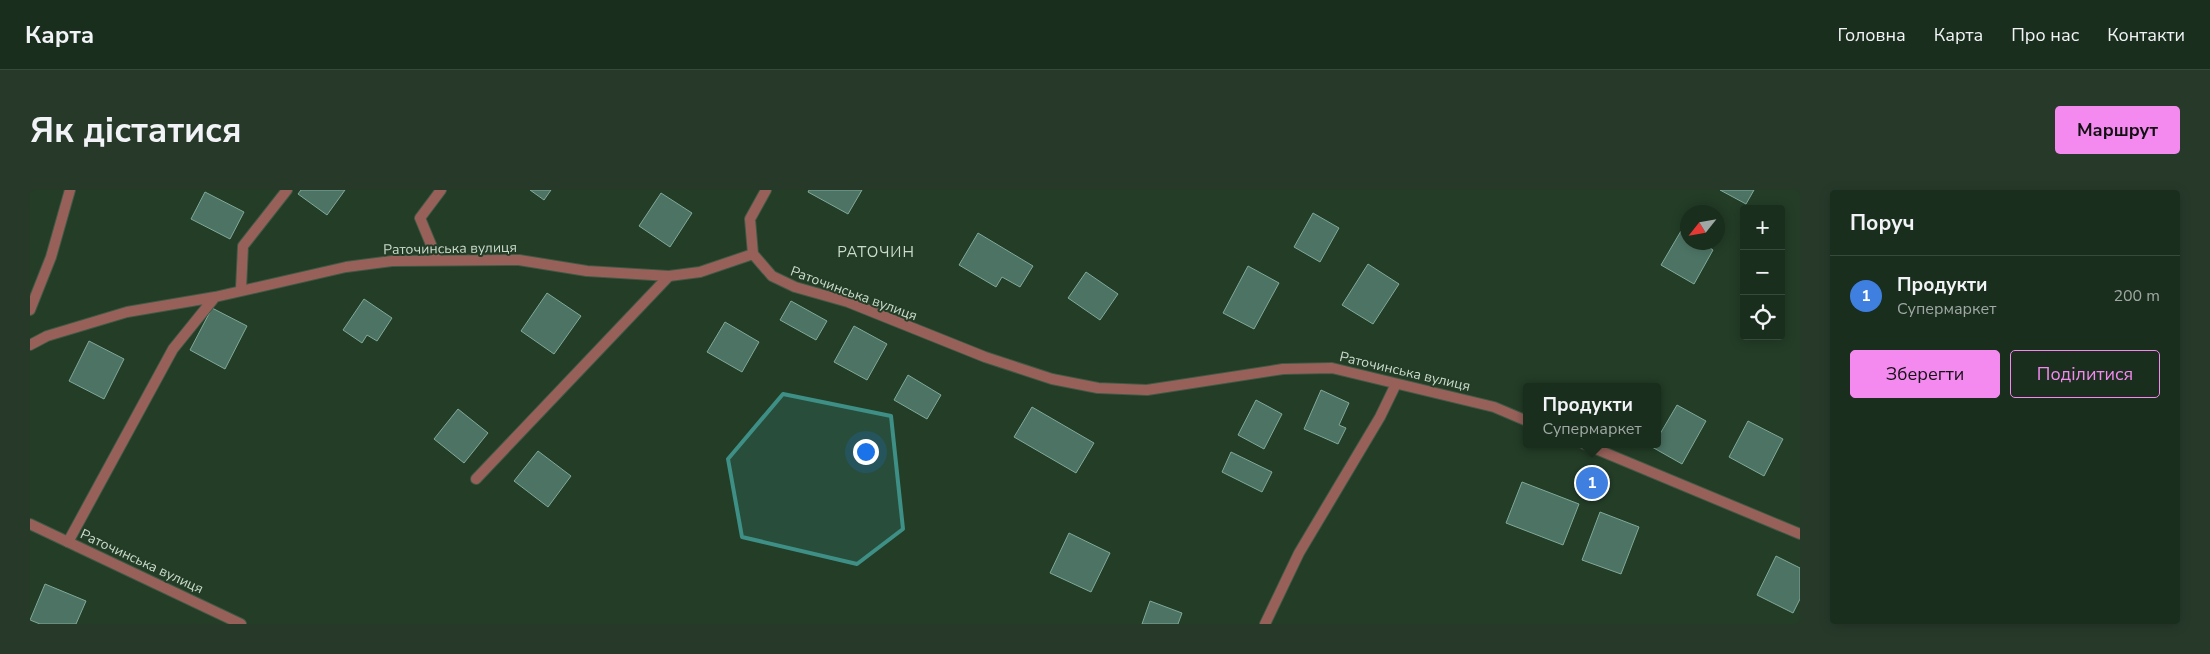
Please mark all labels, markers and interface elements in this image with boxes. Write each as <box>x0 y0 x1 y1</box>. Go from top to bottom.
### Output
text: Карта <box>25 19 94 51</box>
text: Головна <box>1837 23 1906 47</box>
text: Карта <box>1934 23 1983 47</box>
text: Про нас <box>2011 23 2079 47</box>
text: Контакти <box>2107 23 2185 47</box>
button: Маршрут <box>2055 106 2180 154</box>
text: Як дістатися <box>30 107 242 154</box>
north arrow <box>1680 205 1725 250</box>
map controls <box>1740 205 1785 340</box>
button: + <box>1740 205 1785 250</box>
text: Поруч <box>1850 209 1915 237</box>
street label: Раточинська вулиця <box>383 238 517 259</box>
district label: РАТОЧИН <box>837 242 915 262</box>
button: − <box>1740 250 1785 295</box>
street label: Раточинська вулиця <box>788 262 920 325</box>
text: Продукти <box>1897 272 1988 298</box>
text: 1 <box>1861 285 1871 307</box>
text: 200 m <box>2113 285 2160 307</box>
button: locate <box>1740 295 1785 340</box>
text: Супермаркет <box>1897 298 1996 320</box>
street label: Раточинська вулиця <box>1338 347 1472 396</box>
button: Зберегти <box>1850 350 2000 398</box>
button: Поділитися <box>2010 350 2160 398</box>
popup <box>1523 383 1661 448</box>
text: Продукти <box>1542 392 1633 418</box>
text: Супермаркет <box>1542 418 1642 440</box>
your location <box>853 439 879 465</box>
pin: 1 <box>1576 464 1608 502</box>
street label: Раточинська вулиця <box>77 525 206 598</box>

